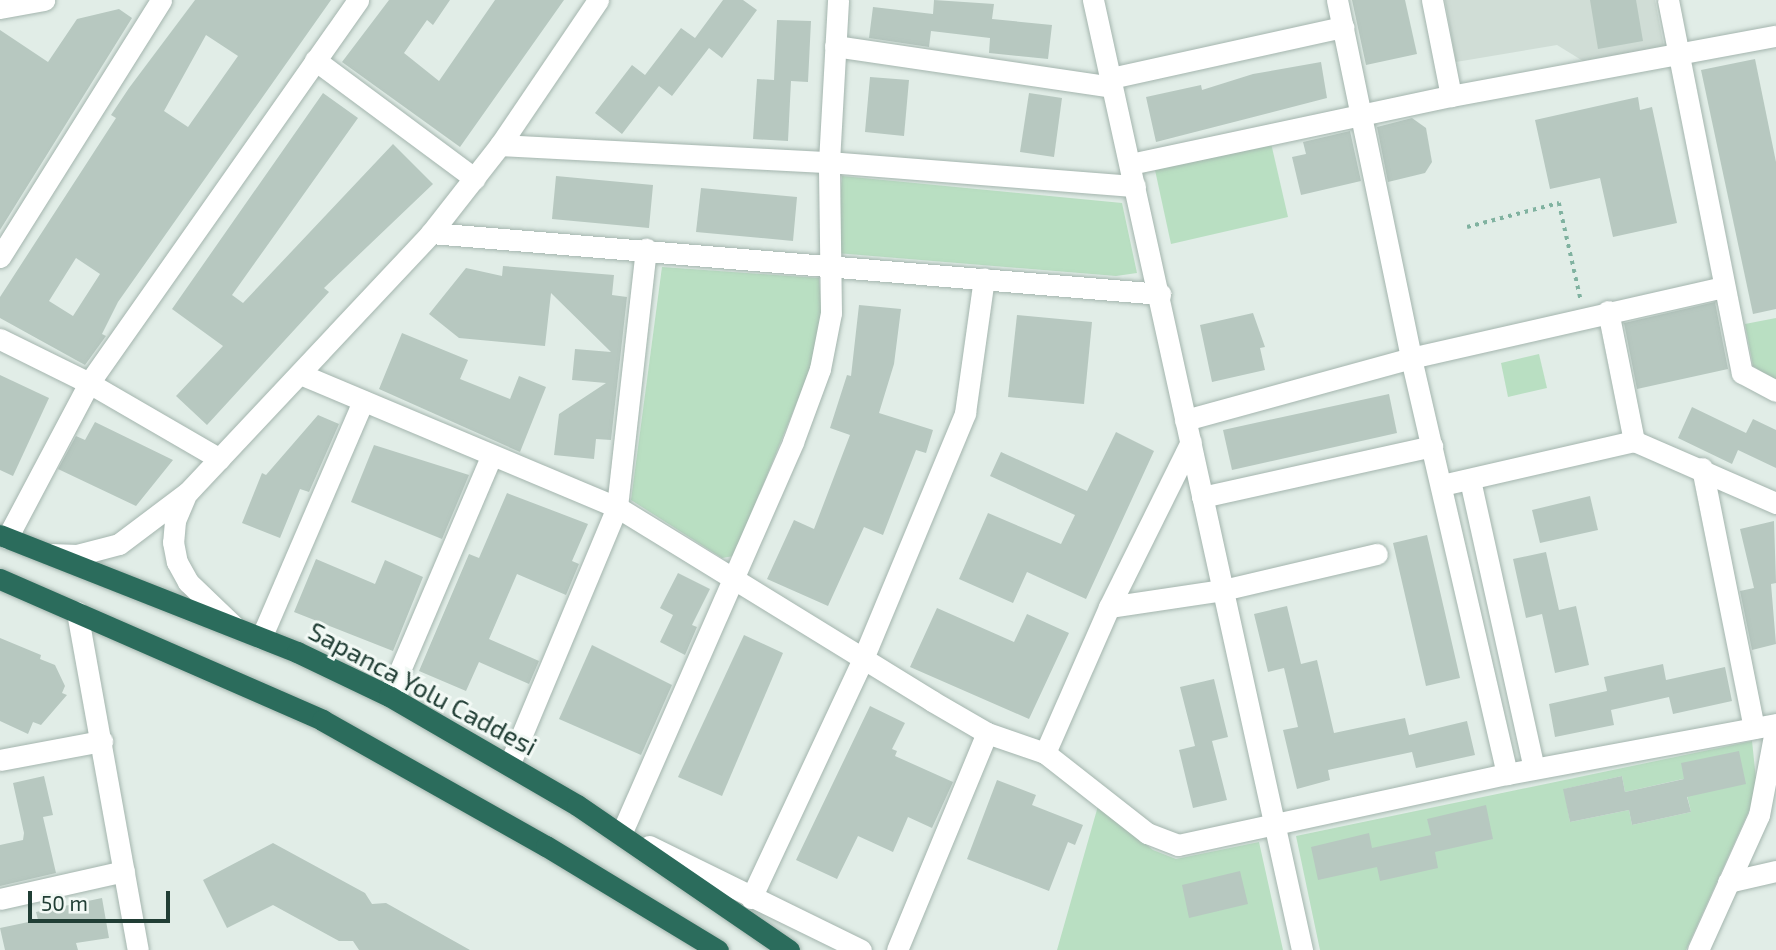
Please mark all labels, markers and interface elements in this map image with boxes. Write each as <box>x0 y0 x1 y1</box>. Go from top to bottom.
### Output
street label: Sapanca Yolu Caddesi <box>303 614 543 762</box>
scale bar <box>32 876 173 920</box>
text: 50 m <box>41 890 88 915</box>

